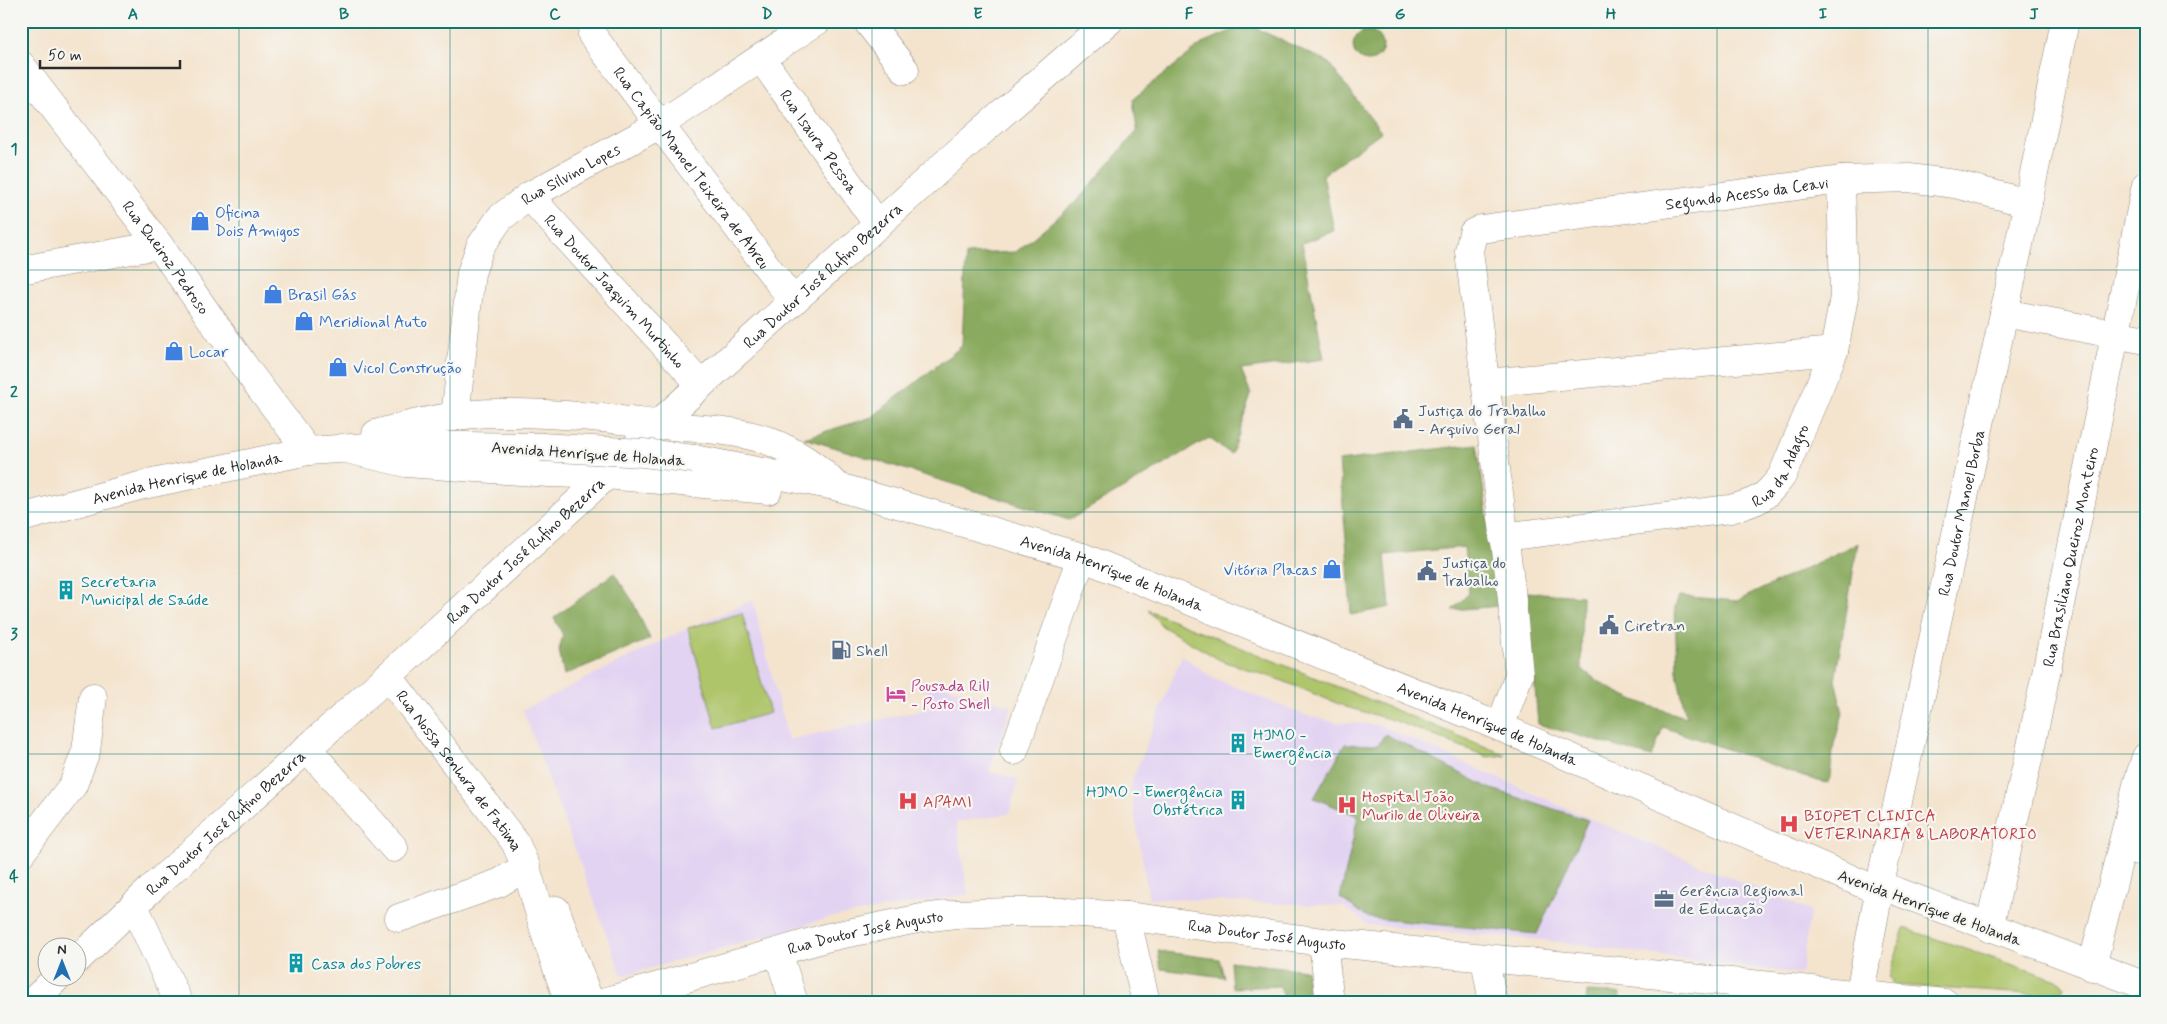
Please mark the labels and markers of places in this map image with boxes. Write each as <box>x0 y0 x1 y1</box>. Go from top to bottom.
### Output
place label: Oficina Dois Amigos <box>215 203 300 242</box>
shop icon: Oficina Dois Amigos <box>189 210 211 232</box>
shop icon: Brasil Gás <box>262 283 284 305</box>
place label: Brasil Gás <box>288 285 357 306</box>
shop icon: Meridional Auto <box>293 310 315 332</box>
place label: Meridional Auto <box>319 312 427 333</box>
shop icon: Locar <box>163 340 185 362</box>
place label: Locar <box>189 342 229 363</box>
shop icon: Vicol Construção <box>327 356 349 378</box>
place label: Vicol Construção <box>353 358 462 379</box>
place label: Justiça do Trabalho - Arquivo Geral <box>1418 401 1546 440</box>
public building icon: Justiça do Trabalho - Arquivo Geral <box>1392 408 1414 430</box>
place label: Justiça do Trabalho <box>1442 553 1506 592</box>
shop icon: Vitória Placas <box>1321 558 1343 580</box>
place label: Vitória Placas <box>1223 560 1317 581</box>
public building icon: Justiça do Trabalho <box>1416 560 1438 582</box>
place label: Secretaria Municipal de Saúde <box>81 572 209 611</box>
building icon: Secretaria Municipal de Saúde <box>55 579 77 601</box>
public building icon: Ciretran <box>1598 614 1620 636</box>
place label: Ciretran <box>1624 616 1685 637</box>
fuel station icon: Shell <box>830 639 852 661</box>
place label: Shell <box>856 641 888 662</box>
place label: Pousada Rill - Posto Shell <box>911 676 990 715</box>
hotel icon: Pousada Rill - Posto Shell <box>885 683 907 705</box>
place label: HJMO - Emergência <box>1253 725 1332 765</box>
building icon: HJMO - Emergência <box>1227 732 1249 754</box>
place label: HJMO - Emergência Obstétrica <box>1086 782 1223 821</box>
place label: Hospital João Murilo de Oliveira <box>1362 787 1481 826</box>
building icon: HJMO - Emergência Obstétrica <box>1227 789 1249 811</box>
hospital icon: APAMI <box>897 790 919 812</box>
place label: APAMI <box>923 792 972 813</box>
hospital icon: Hospital João Murilo de Oliveira <box>1336 794 1358 816</box>
place label: BIOPET CLINICA VETERINARIA & LABORATORIO <box>1804 806 2037 845</box>
hospital icon: BIOPET CLINICA VETERINARIA & LABORATORIO <box>1778 813 1800 835</box>
place label: Gerência Regional de Educação <box>1679 881 1803 920</box>
office icon: Gerência Regional de Educação <box>1653 888 1675 910</box>
building icon: Casa dos Pobres <box>285 952 307 974</box>
place label: Casa dos Pobres <box>311 954 421 975</box>

